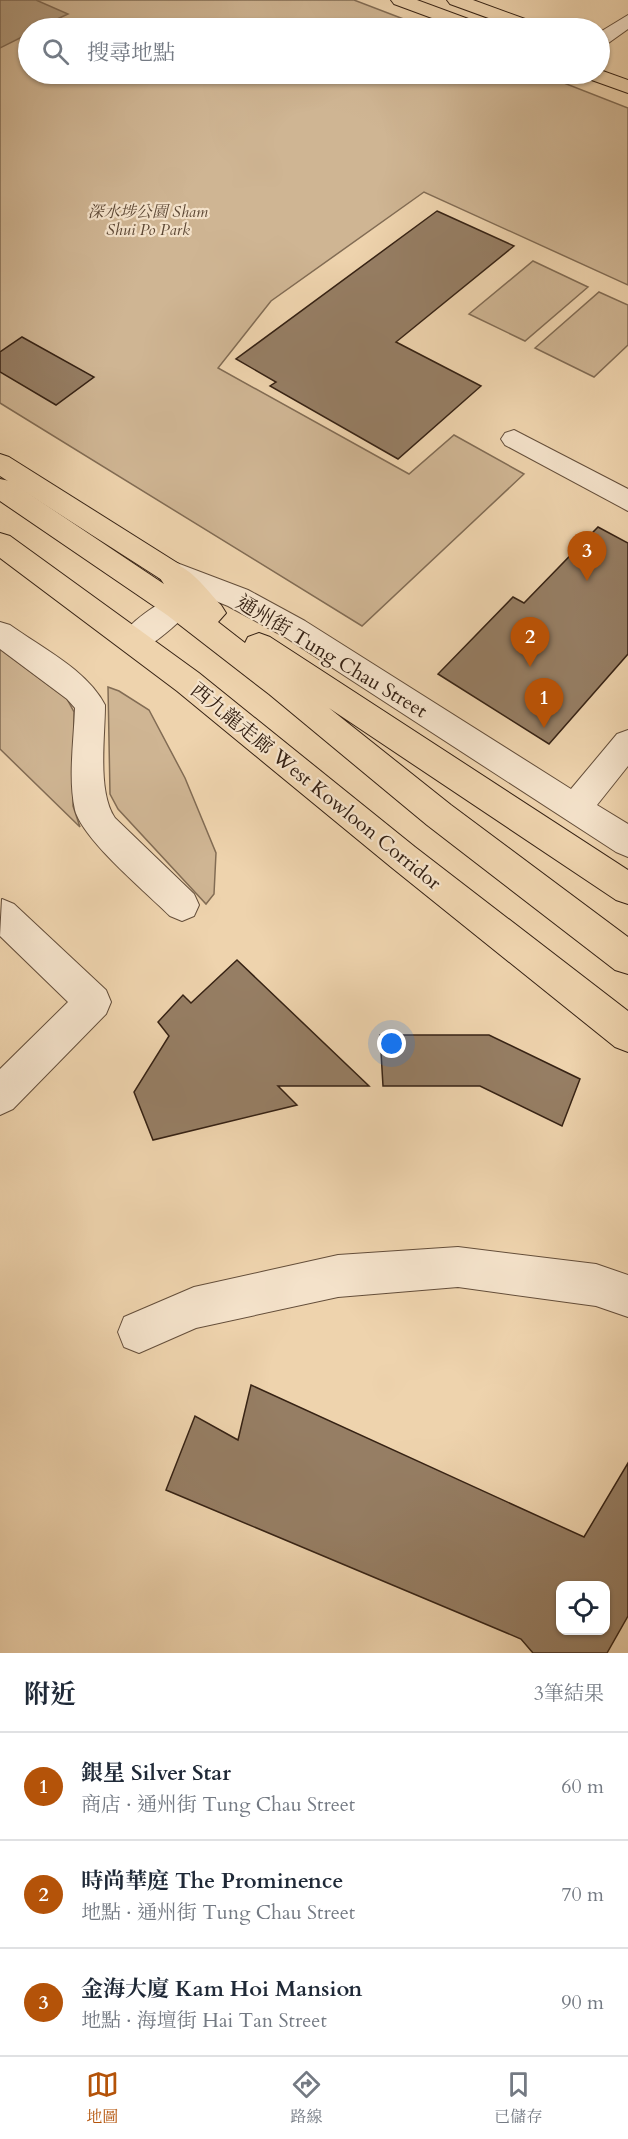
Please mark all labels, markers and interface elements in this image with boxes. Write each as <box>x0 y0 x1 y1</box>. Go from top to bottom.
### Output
search box <box>18 18 610 84</box>
icon: search <box>39 35 72 68</box>
text: 搜尋地點 <box>87 38 175 68</box>
park label: 深水埗公園 Sham Shui Po Park <box>88 201 208 241</box>
pin: 3 <box>568 532 606 581</box>
street label: 通州街 Tung Chau Street <box>231 589 433 725</box>
pin: 2 <box>510 618 550 667</box>
street label: 西九龍走廊 West Kowloon Corridor <box>185 677 447 896</box>
pin: 1 <box>524 678 564 728</box>
your location <box>377 1029 406 1058</box>
map controls <box>556 1581 610 1635</box>
button: locate <box>556 1581 610 1635</box>
text: 附近 <box>24 1677 76 1712</box>
text: 3筆結果 <box>534 1680 604 1707</box>
text: 銀星 Silver Star <box>81 1758 231 1788</box>
text: 1 <box>38 1773 49 1800</box>
text: 60 m <box>561 1773 604 1800</box>
text: 商店 · 通州街 Tung Chau Street <box>81 1791 355 1818</box>
text: 時尚華庭 The Prominence <box>81 1866 343 1896</box>
text: 2 <box>38 1881 49 1908</box>
text: 70 m <box>561 1881 604 1908</box>
text: 地點 · 通州街 Tung Chau Street <box>81 1899 355 1926</box>
text: 金海大廈 Kam Hoi Mansion <box>81 1974 362 2004</box>
text: 3 <box>38 1989 49 2016</box>
text: 90 m <box>561 1989 604 2016</box>
text: 地點 · 海壇街 Hai Tan Street <box>81 2007 327 2034</box>
tab: 地圖 <box>86 2068 119 2128</box>
tab: 路線 <box>290 2068 323 2128</box>
tab: 已儲存 <box>494 2068 542 2128</box>

